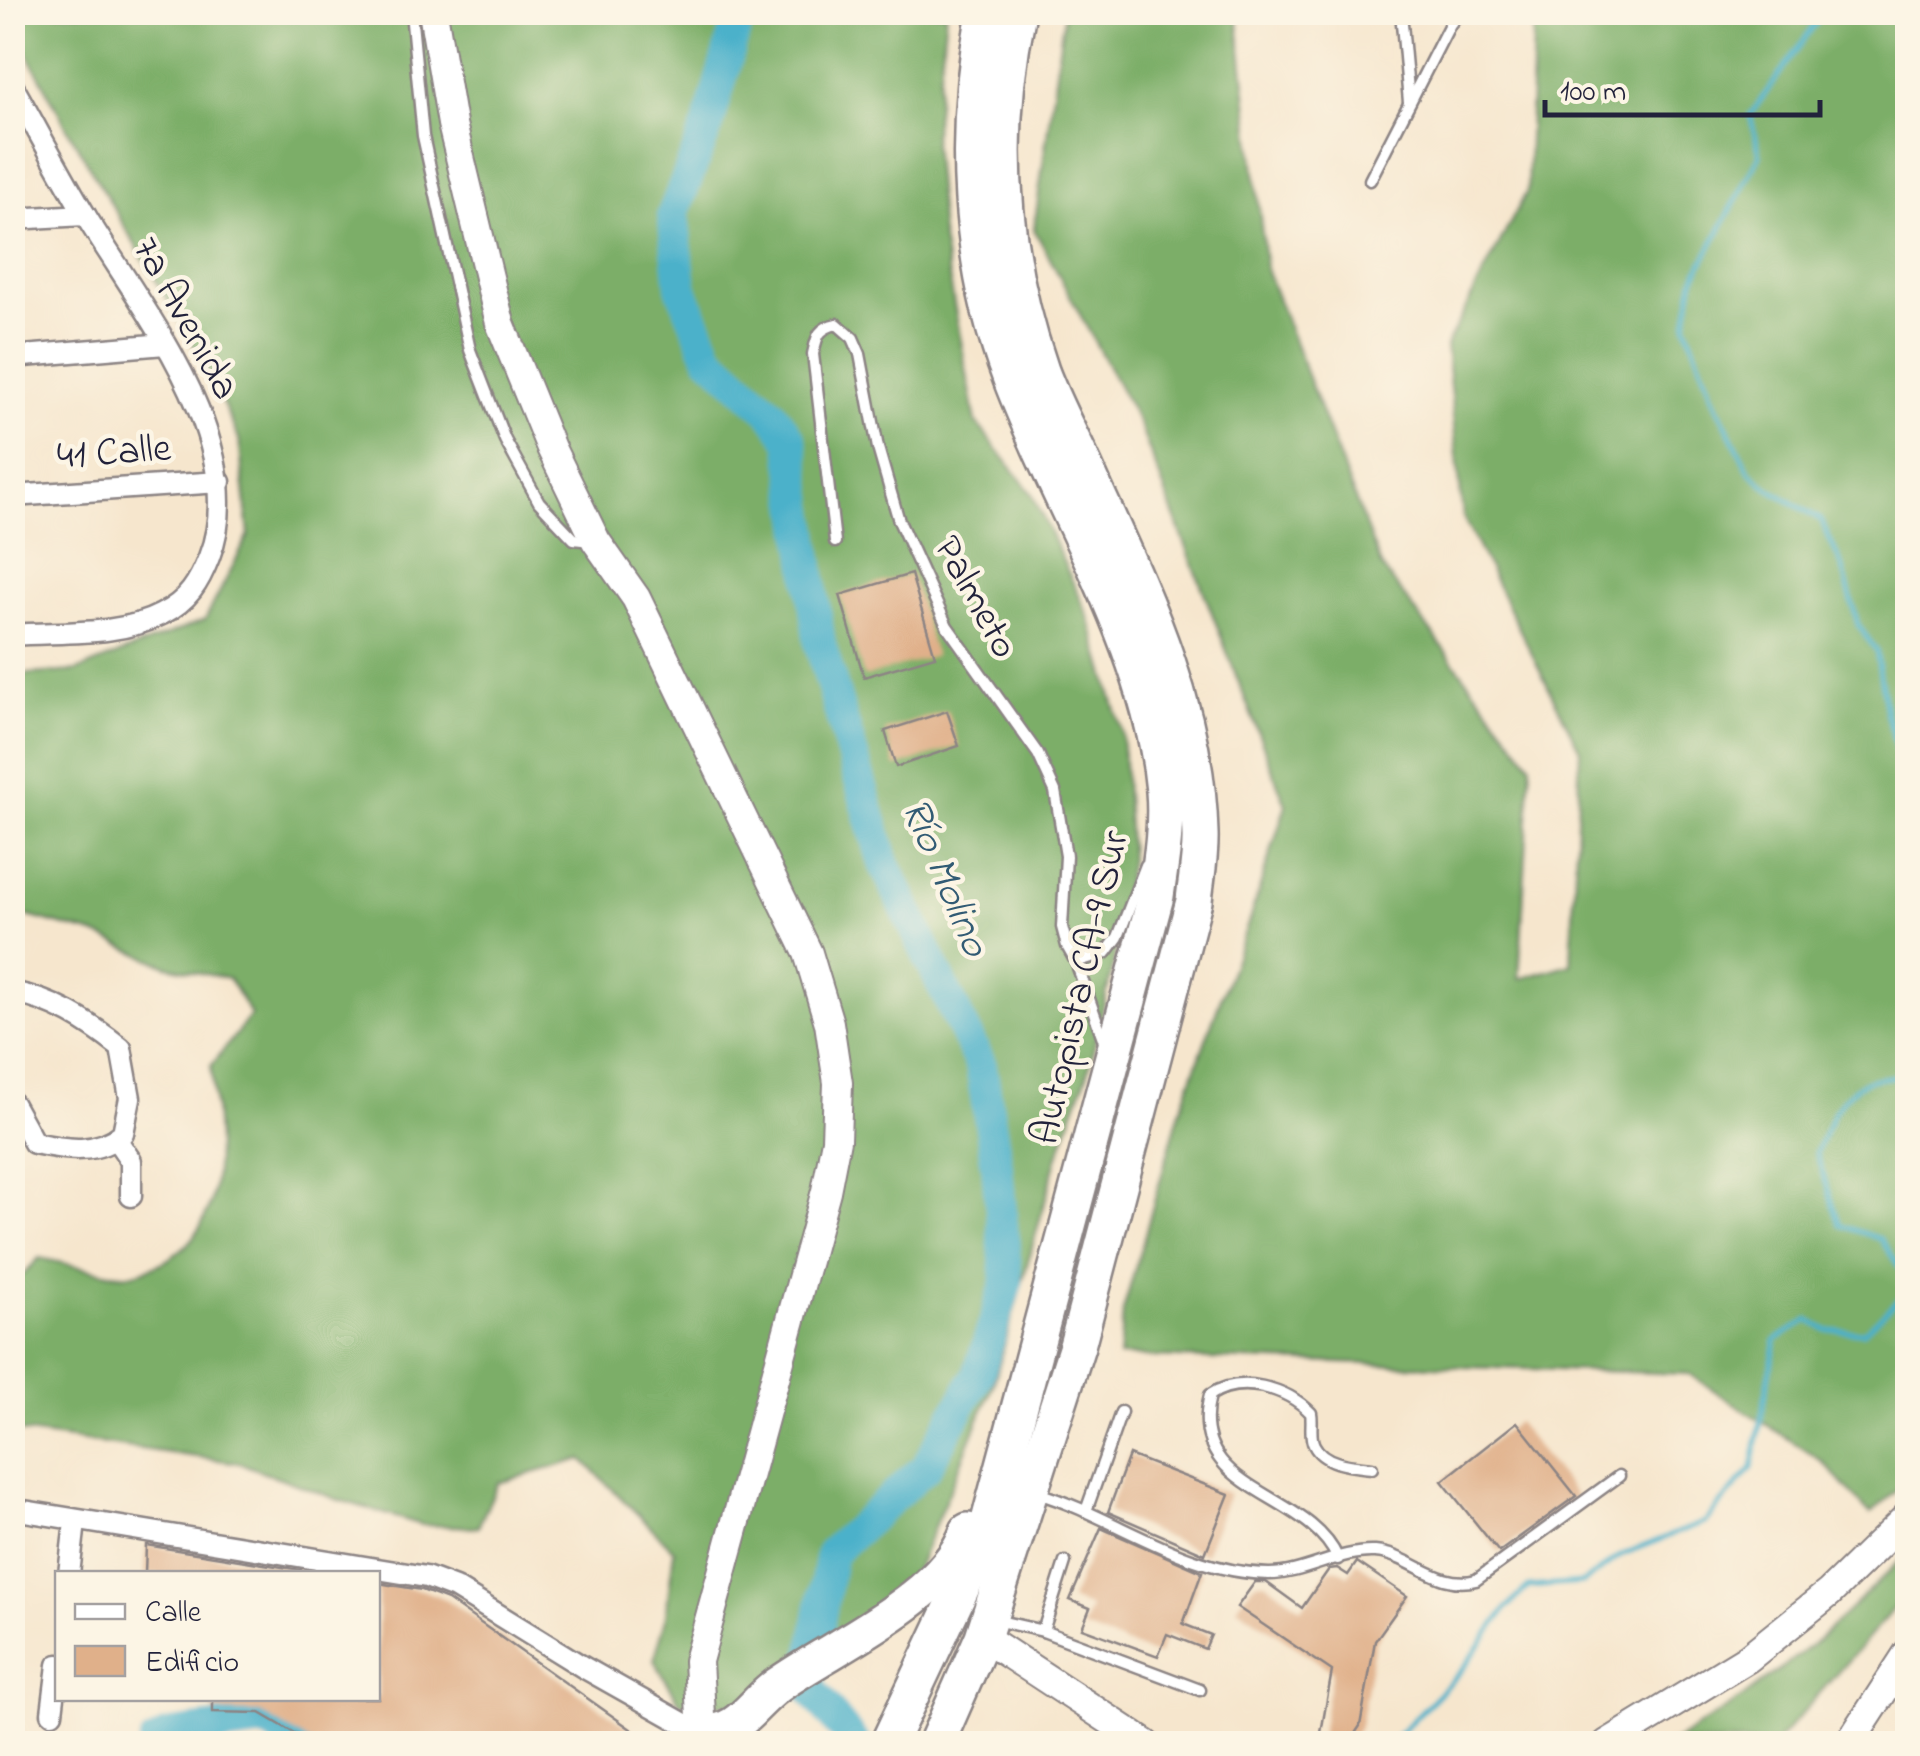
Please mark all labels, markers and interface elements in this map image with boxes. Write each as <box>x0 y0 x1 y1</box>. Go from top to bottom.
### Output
scale bar <box>1545 55 1820 117</box>
text: 100 m <box>1560 71 1626 115</box>
street label: 7a Avenida <box>115 227 253 411</box>
street label: 41 Calle <box>55 421 173 487</box>
street label: Palmeto <box>916 526 1032 670</box>
water label: Río Molino <box>883 790 1005 968</box>
street label: Autopista CA-9 Sur <box>1017 825 1147 1151</box>
legend <box>55 1571 380 1701</box>
text: Calle <box>145 1592 202 1636</box>
text: Edificio <box>145 1642 239 1686</box>

